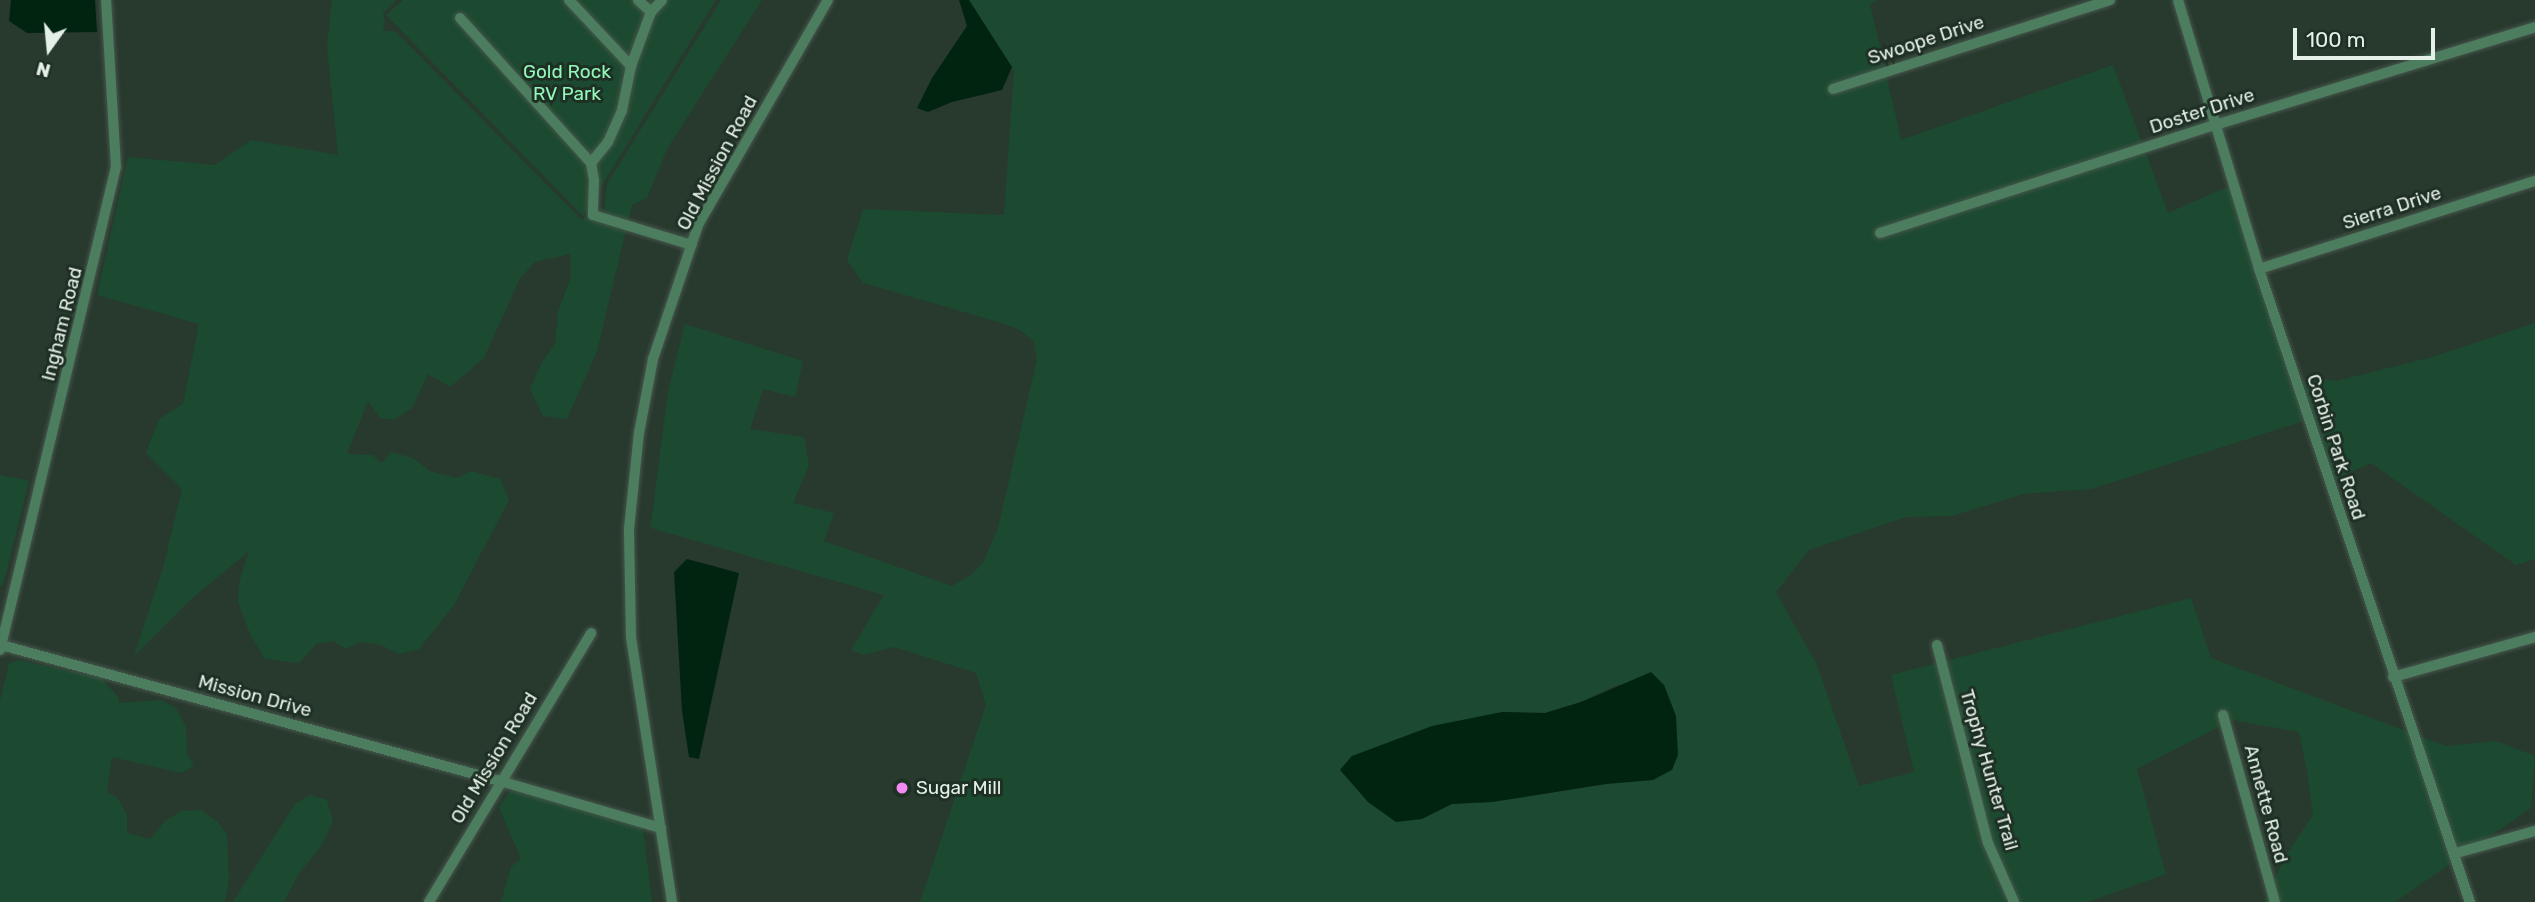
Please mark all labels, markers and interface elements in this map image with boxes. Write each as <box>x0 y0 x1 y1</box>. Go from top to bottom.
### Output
street label: Swoope Drive <box>1865 10 1987 70</box>
north arrow <box>14 14 84 84</box>
scale bar <box>2297 14 2439 58</box>
text: 100 m <box>2306 27 2365 52</box>
text: N <box>34 57 53 83</box>
park label: Gold Rock RV Park <box>523 61 611 105</box>
street label: Doster Drive <box>2146 83 2258 139</box>
street label: Old Mission Road <box>672 92 762 234</box>
street label: Sierra Drive <box>2340 181 2444 235</box>
street label: Ingham Road <box>37 265 87 383</box>
street label: Corbin Park Road <box>2302 371 2370 523</box>
street label: Mission Drive <box>196 670 314 722</box>
street label: Trophy Hunter Trail <box>1955 686 2023 854</box>
street label: Old Mission Road <box>446 688 542 828</box>
street label: Annette Road <box>2239 742 2293 866</box>
place label: Sugar Mill <box>916 777 1002 799</box>
marker: Sugar Mill <box>894 780 910 796</box>

